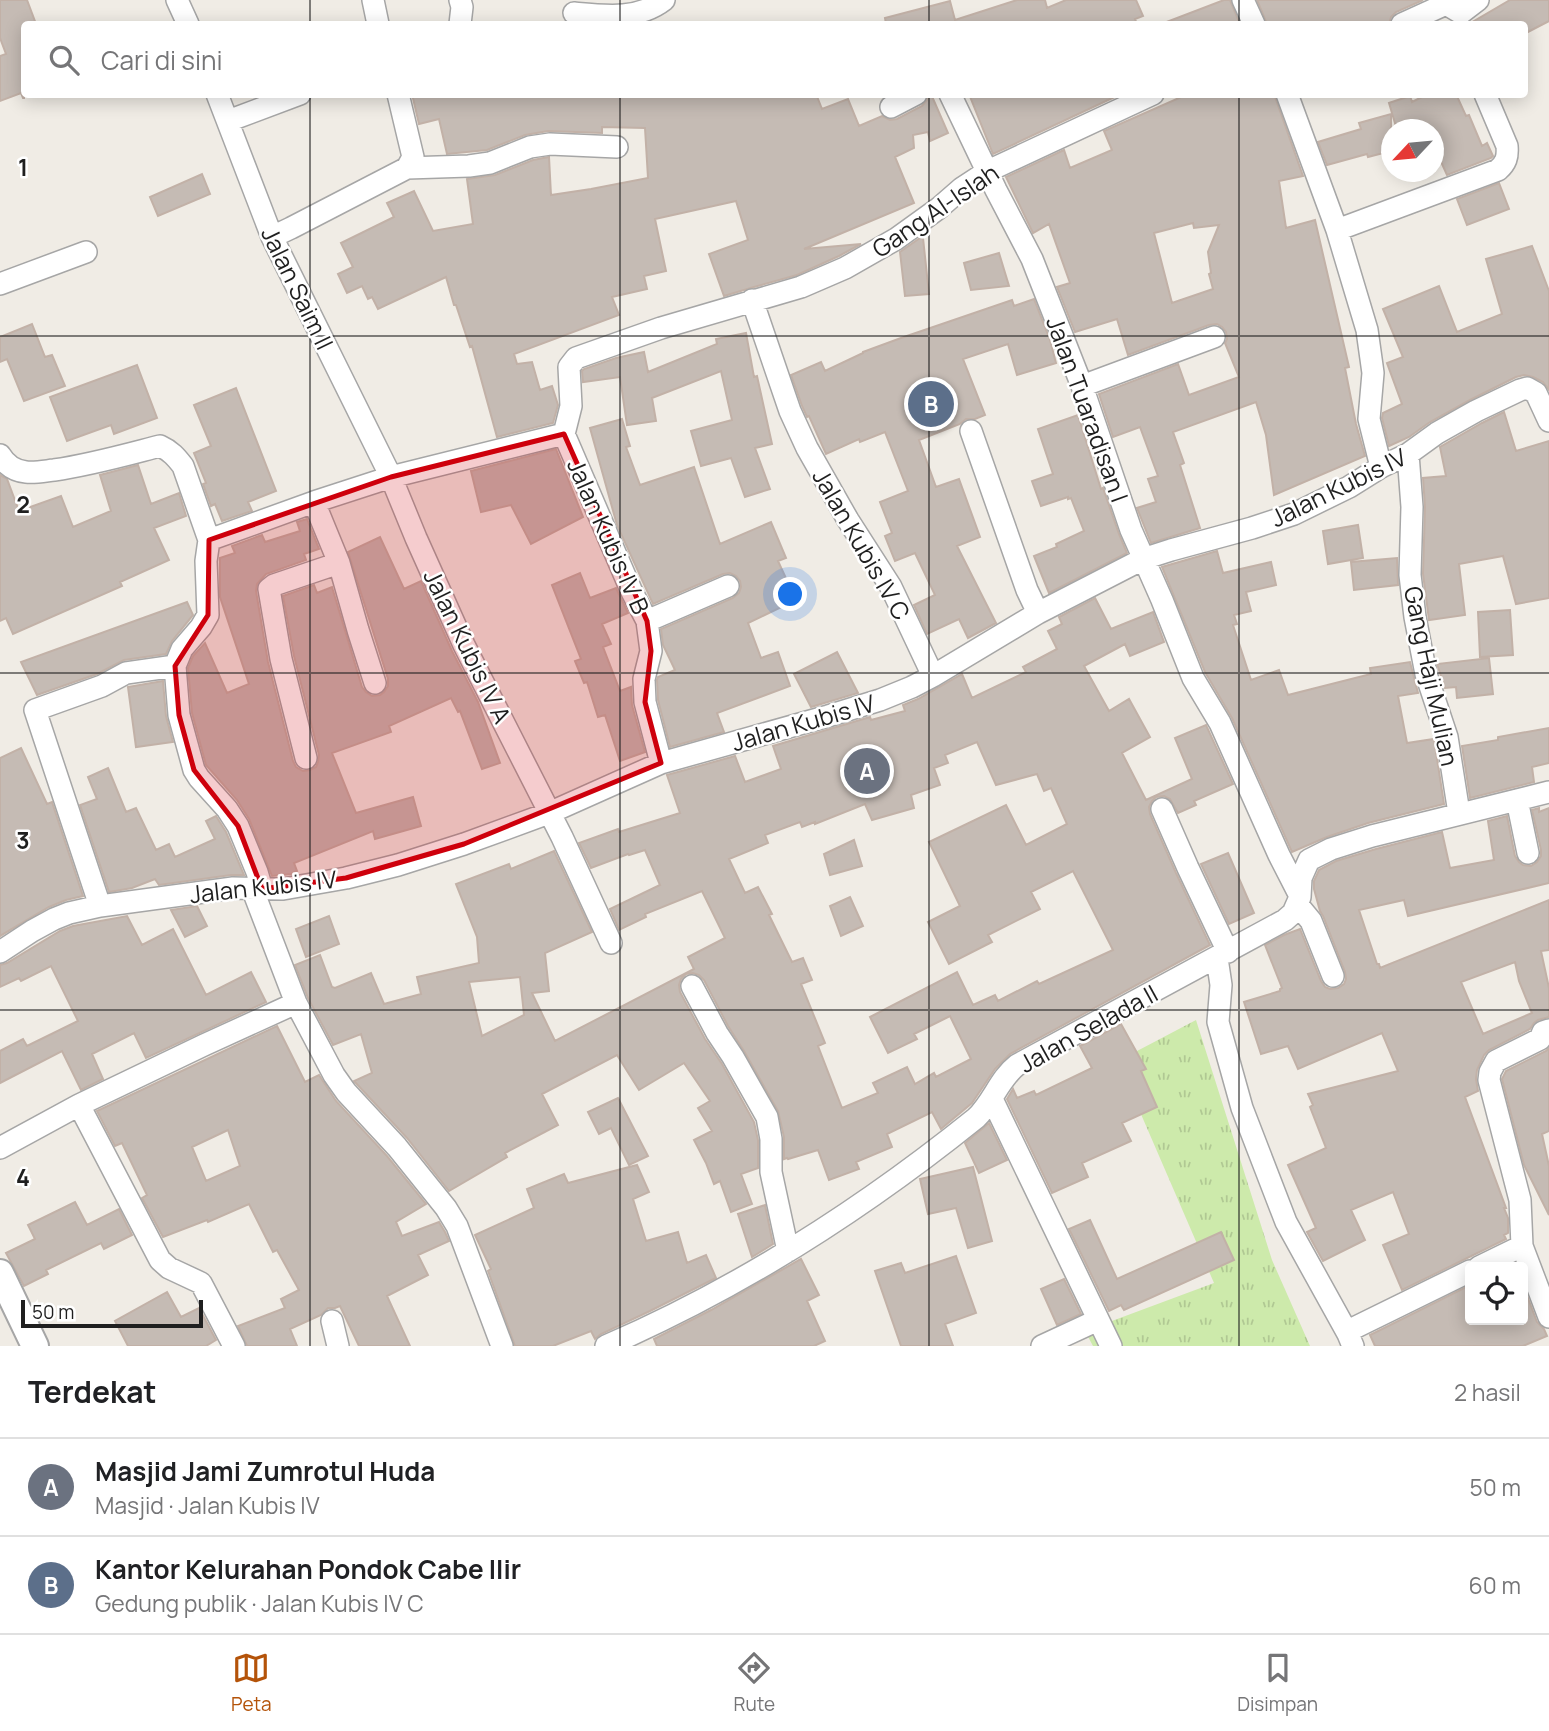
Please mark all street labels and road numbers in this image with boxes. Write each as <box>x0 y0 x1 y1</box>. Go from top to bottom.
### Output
street label: Gang Al-Islah <box>865 156 1005 264</box>
street label: Jalan Saim II <box>254 221 342 355</box>
street label: Jalan Tuaradisan I <box>1039 312 1137 506</box>
street label: Jalan Kubis IV <box>1265 440 1412 534</box>
street label: Jalan Kubis IV B <box>560 453 658 619</box>
street label: Jalan Kubis IV C <box>805 462 919 626</box>
street label: Jalan Kubis IV A <box>416 564 520 728</box>
street label: Gang Haji Mulian <box>1397 583 1467 769</box>
street label: Jalan Kubis IV <box>728 686 879 758</box>
street label: Jalan Kubis IV <box>188 862 339 910</box>
street label: Jalan Selada II <box>1013 976 1163 1080</box>

